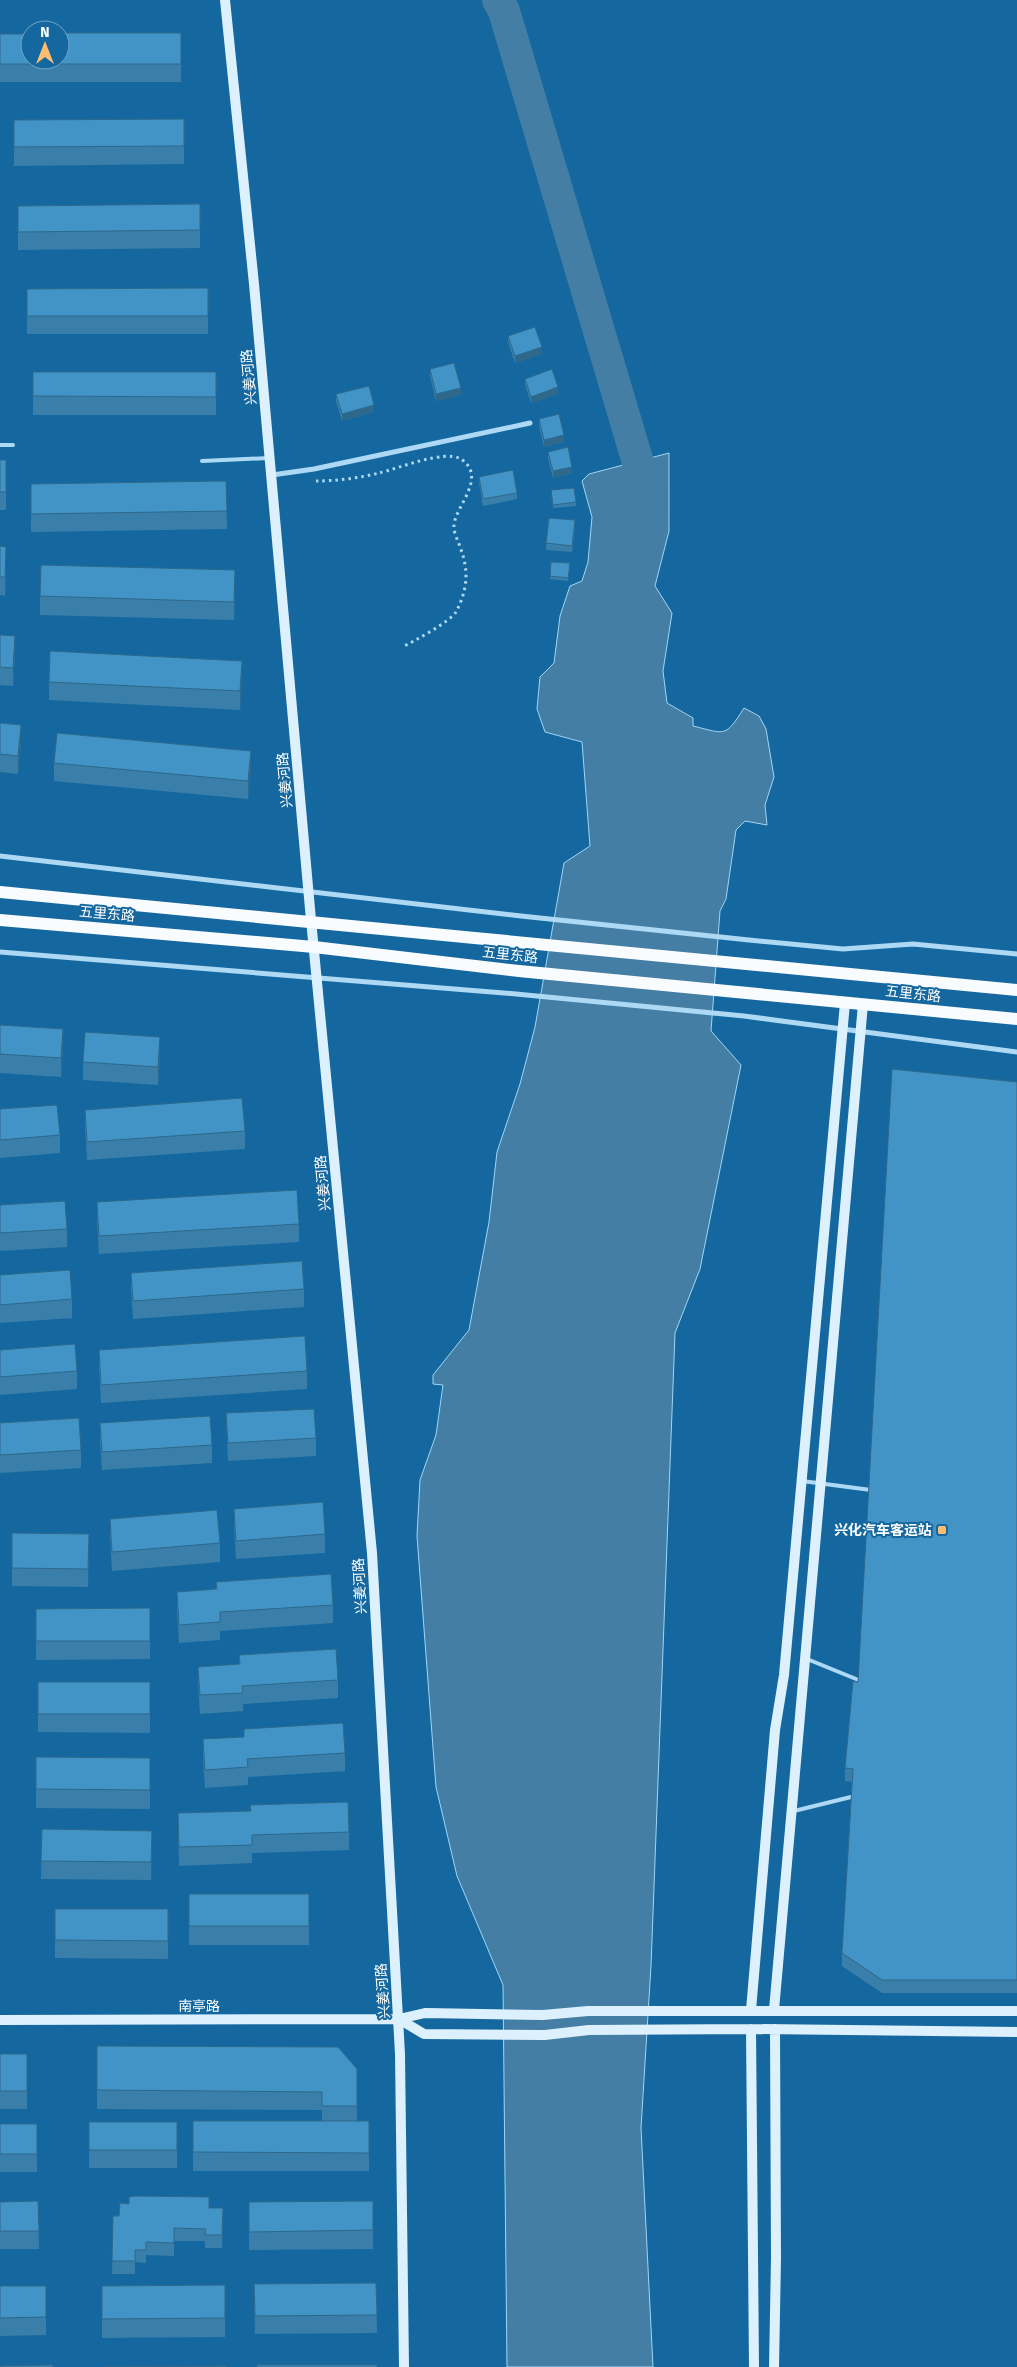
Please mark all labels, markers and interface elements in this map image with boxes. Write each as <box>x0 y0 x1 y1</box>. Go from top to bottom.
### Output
north arrow <box>20 20 70 70</box>
text: N <box>40 24 50 41</box>
street label: 兴姜河路 <box>238 348 260 406</box>
street label: 兴姜河路 <box>274 751 296 809</box>
street label: 五里东路 <box>78 903 136 925</box>
street label: 五里东路 <box>481 944 539 966</box>
street label: 五里东路 <box>884 983 942 1005</box>
street label: 兴姜河路 <box>312 1154 334 1212</box>
place label: 兴化汽车客运站 <box>834 1522 932 1539</box>
marker: 兴化汽车客运站 <box>936 1524 948 1536</box>
street label: 兴姜河路 <box>350 1558 370 1614</box>
street label: 兴姜河路 <box>373 1962 393 2020</box>
street label: 南亭路 <box>178 1998 220 2015</box>

